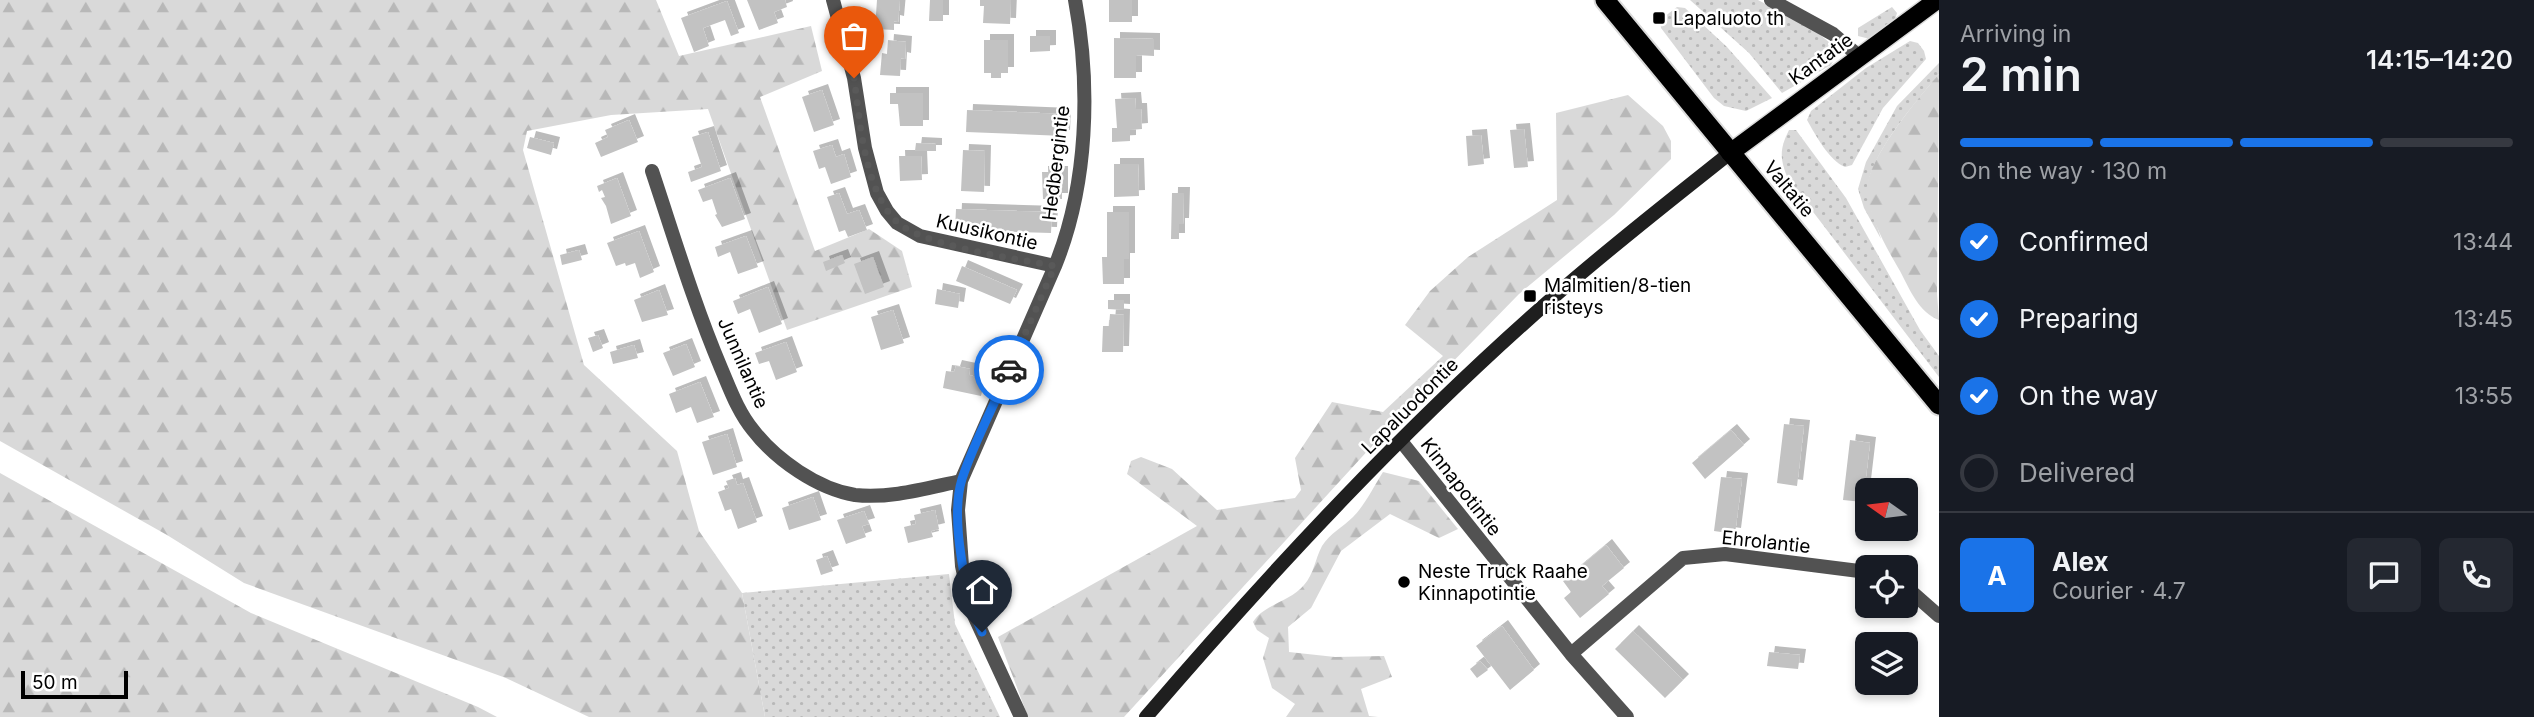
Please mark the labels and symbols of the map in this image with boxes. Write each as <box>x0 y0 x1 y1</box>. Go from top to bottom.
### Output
pin <box>824 6 884 78</box>
place label: Lapaluoto th <box>1673 7 1784 30</box>
marker: Lapaluoto th <box>1651 10 1667 26</box>
street label: Kantatie <box>1784 28 1858 90</box>
street label: Hedbergintie <box>1038 104 1074 222</box>
street label: Valtatie <box>1759 156 1819 222</box>
street label: Kuusikontie <box>934 209 1040 255</box>
place label: Malmitien/8-tien risteys <box>1544 274 1691 319</box>
marker: Malmitien/8-tien risteys <box>1522 288 1538 304</box>
street label: Junnilantie <box>713 314 773 412</box>
courier <box>974 335 1044 405</box>
street label: Lapaluodontie <box>1357 353 1463 459</box>
street label: Kinnapotintie <box>1416 434 1506 540</box>
north arrow <box>1855 478 1918 541</box>
street label: Ehrolantie <box>1720 526 1812 558</box>
pin <box>952 560 1012 632</box>
place label: Neste Truck Raahe Kinnapotintie <box>1418 560 1588 605</box>
marker: Neste Truck Raahe Kinnapotintie <box>1396 574 1412 590</box>
scale bar <box>21 668 128 700</box>

